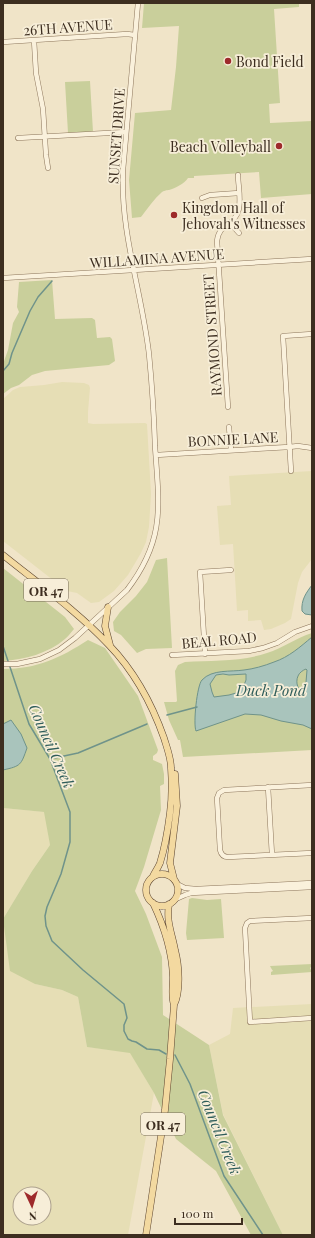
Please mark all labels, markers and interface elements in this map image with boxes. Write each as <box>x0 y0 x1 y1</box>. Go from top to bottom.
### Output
street label: 26TH AVENUE <box>23 14 113 40</box>
place label: Bond Field <box>236 52 304 71</box>
marker: Bond Field <box>223 56 233 66</box>
street label: SUNSET DRIVE <box>103 87 129 185</box>
place label: Beach Volleyball <box>170 137 271 156</box>
marker: Beach Volleyball <box>274 141 284 151</box>
place label: Kingdom Hall of Jehovah's Witnesses <box>181 198 306 233</box>
marker: Kingdom Hall of Jehovah's Witnesses <box>169 210 179 220</box>
street label: WILLAMINA AVENUE <box>88 244 225 272</box>
street label: RAYMOND STREET <box>198 273 226 397</box>
street label: BONNIE LANE <box>187 427 279 451</box>
road number: OR 47 <box>24 579 68 601</box>
street label: BEAL ROAD <box>181 627 257 653</box>
water label: Duck Pond <box>235 680 307 700</box>
water label: Council Creek <box>25 701 80 791</box>
water label: Council Creek <box>194 1087 246 1178</box>
road number: OR 47 <box>141 1113 185 1135</box>
north arrow <box>12 1186 52 1226</box>
scale bar <box>175 1200 242 1226</box>
text: 100 m <box>181 1205 214 1221</box>
text: N <box>28 1209 37 1224</box>

